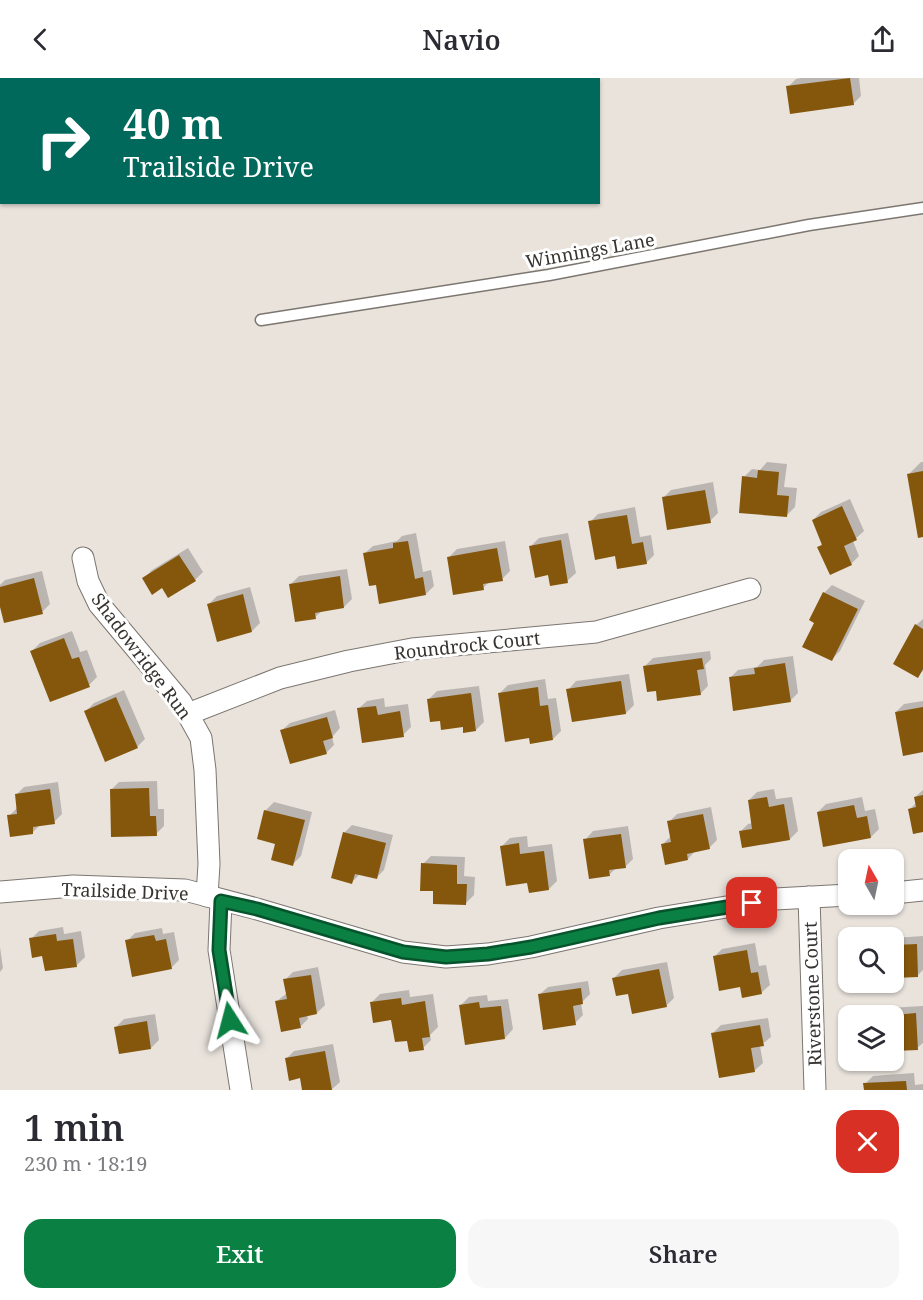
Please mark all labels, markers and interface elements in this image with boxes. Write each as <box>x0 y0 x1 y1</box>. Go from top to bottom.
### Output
text: Navio <box>422 21 501 58</box>
icon: back <box>24 23 57 56</box>
icon: share <box>866 23 899 56</box>
text: 40 m <box>123 94 223 151</box>
icon: right <box>24 102 102 180</box>
text: Trailside Drive <box>123 148 314 185</box>
street label: Winnings Lane <box>524 227 656 273</box>
street label: Shadowridge Run <box>87 588 198 724</box>
street label: Roundrock Court <box>393 625 541 665</box>
north arrow <box>838 849 904 915</box>
map controls <box>838 849 904 1071</box>
street label: Trailside Drive <box>61 877 189 905</box>
pin <box>726 877 777 928</box>
icon: arrive <box>735 886 768 919</box>
street label: Riverstone Court <box>797 921 827 1067</box>
button: search <box>838 927 904 993</box>
position arrow <box>198 988 262 1052</box>
button: layers <box>838 1005 904 1071</box>
text: 1 min <box>24 1103 125 1152</box>
button: close <box>836 1110 899 1173</box>
text: 230 m · 18:19 <box>24 1150 147 1177</box>
button: Exit <box>24 1219 456 1288</box>
button: Share <box>468 1219 899 1288</box>

